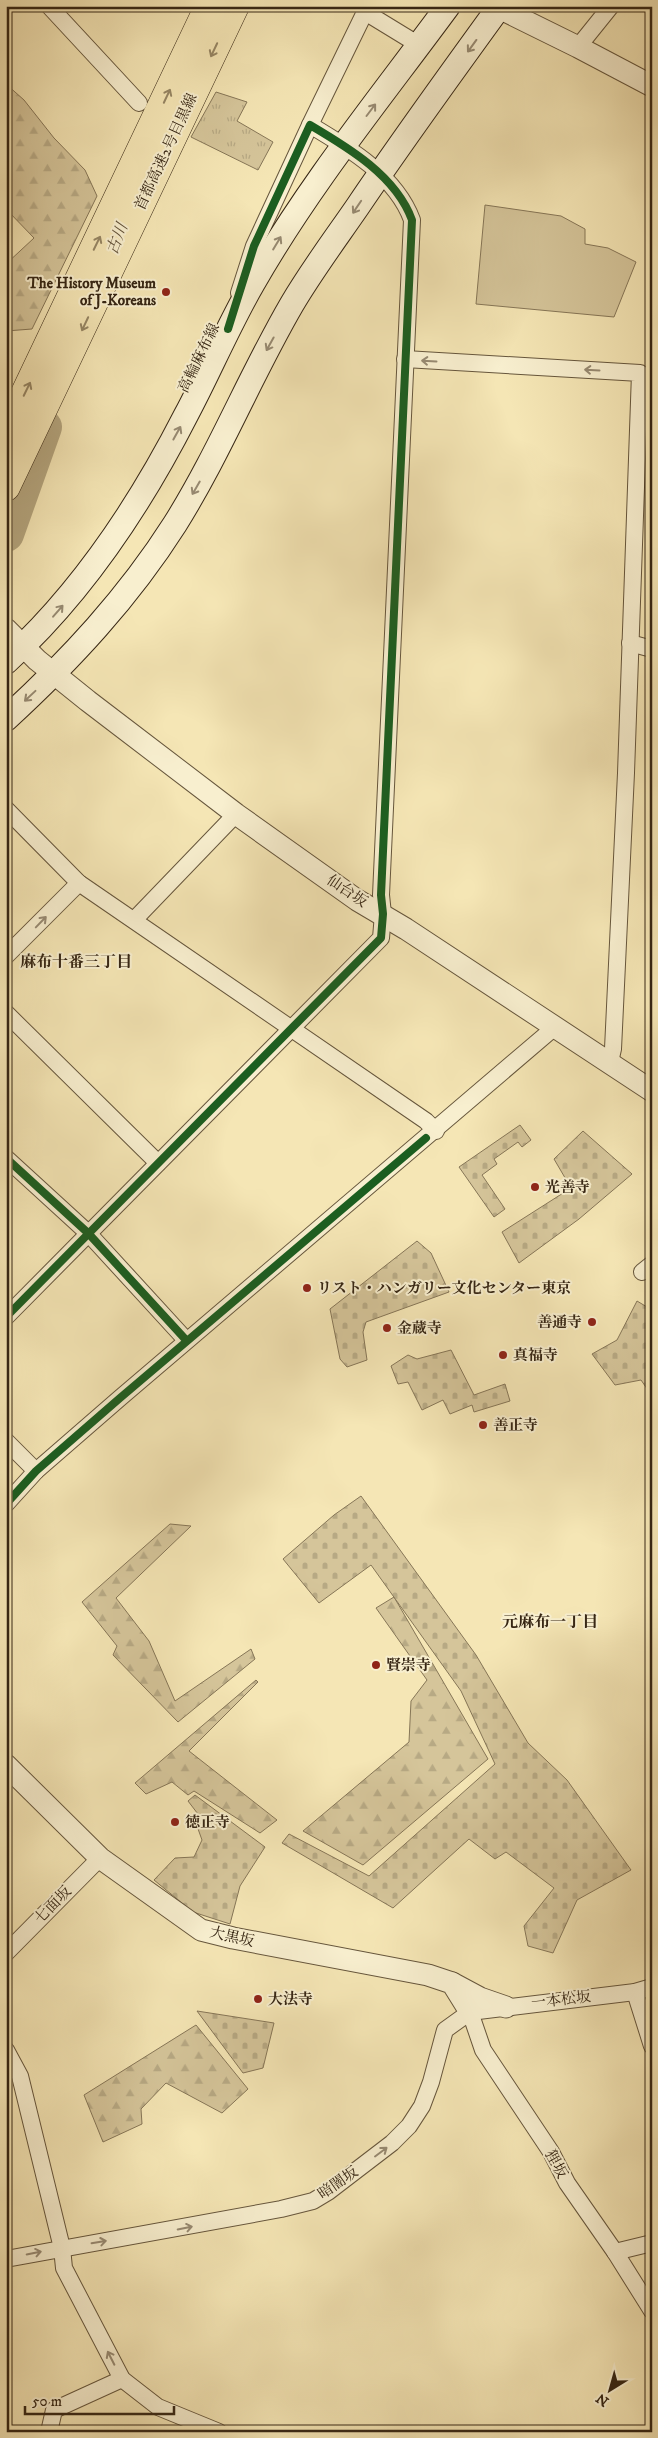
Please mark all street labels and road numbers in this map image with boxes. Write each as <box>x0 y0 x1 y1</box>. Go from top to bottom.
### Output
street label: 首都高速2号目黒線 <box>130 90 202 214</box>
street label: 高輪麻布線 <box>174 320 224 396</box>
street label: 仙台坂 <box>323 871 371 911</box>
street label: 七面坂 <box>31 1882 75 1928</box>
street label: 大黒坂 <box>208 1923 256 1951</box>
street label: 一本松坂 <box>530 1987 592 2013</box>
street label: 狸坂 <box>540 2146 572 2182</box>
street label: 暗闇坂 <box>314 2162 362 2204</box>

